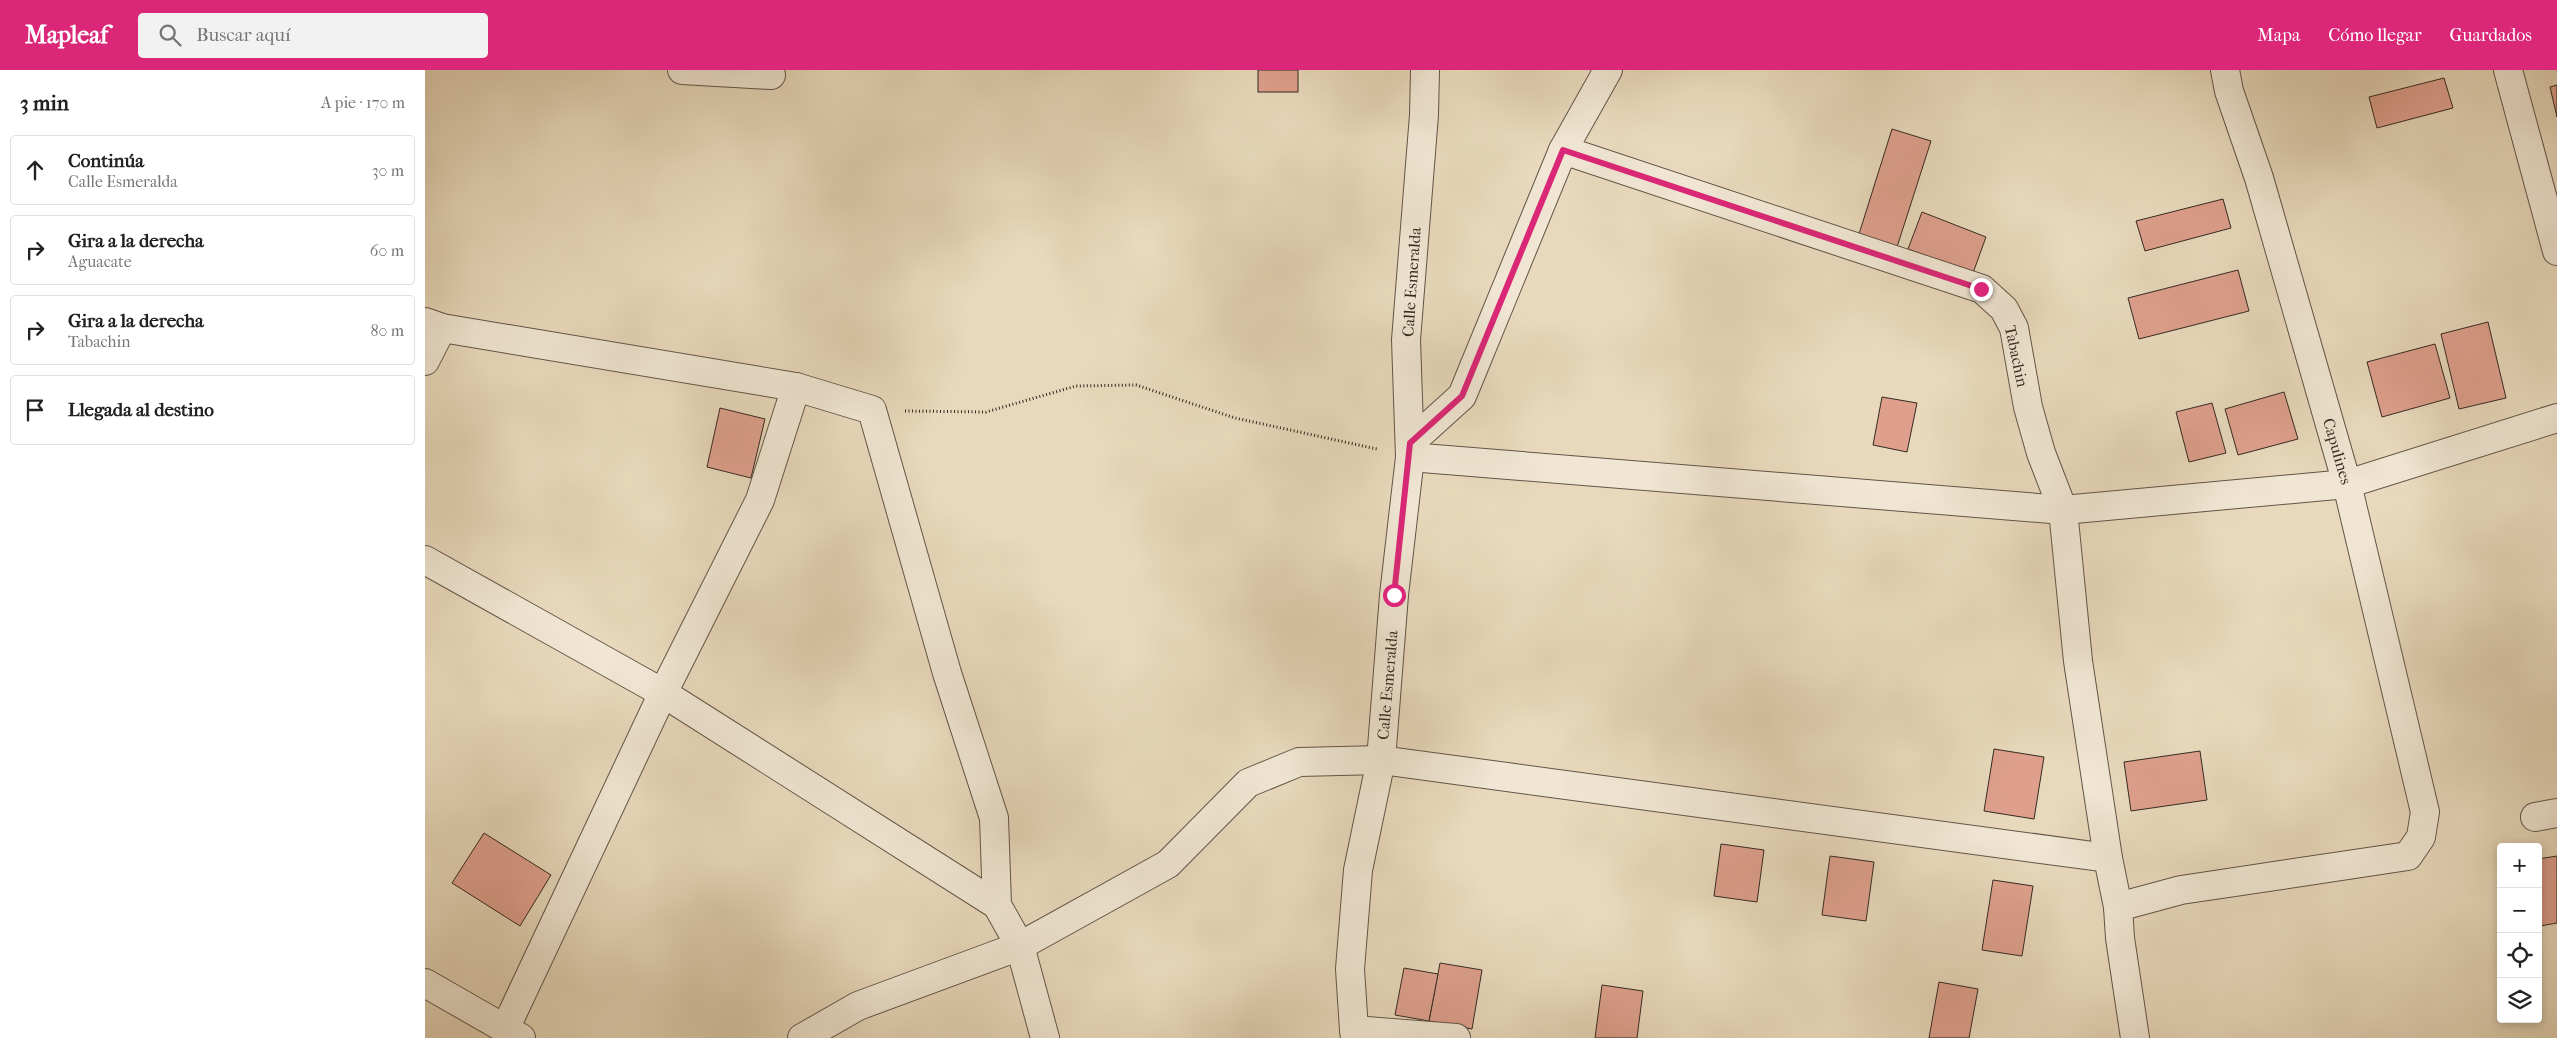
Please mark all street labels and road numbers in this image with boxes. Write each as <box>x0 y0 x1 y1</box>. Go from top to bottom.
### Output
street label: Calle Esmeralda <box>1398 226 1425 337</box>
street label: Tabachin <box>2001 324 2032 389</box>
street label: Capulines <box>2319 416 2356 487</box>
street label: Calle Esmeralda <box>1373 629 1402 741</box>

